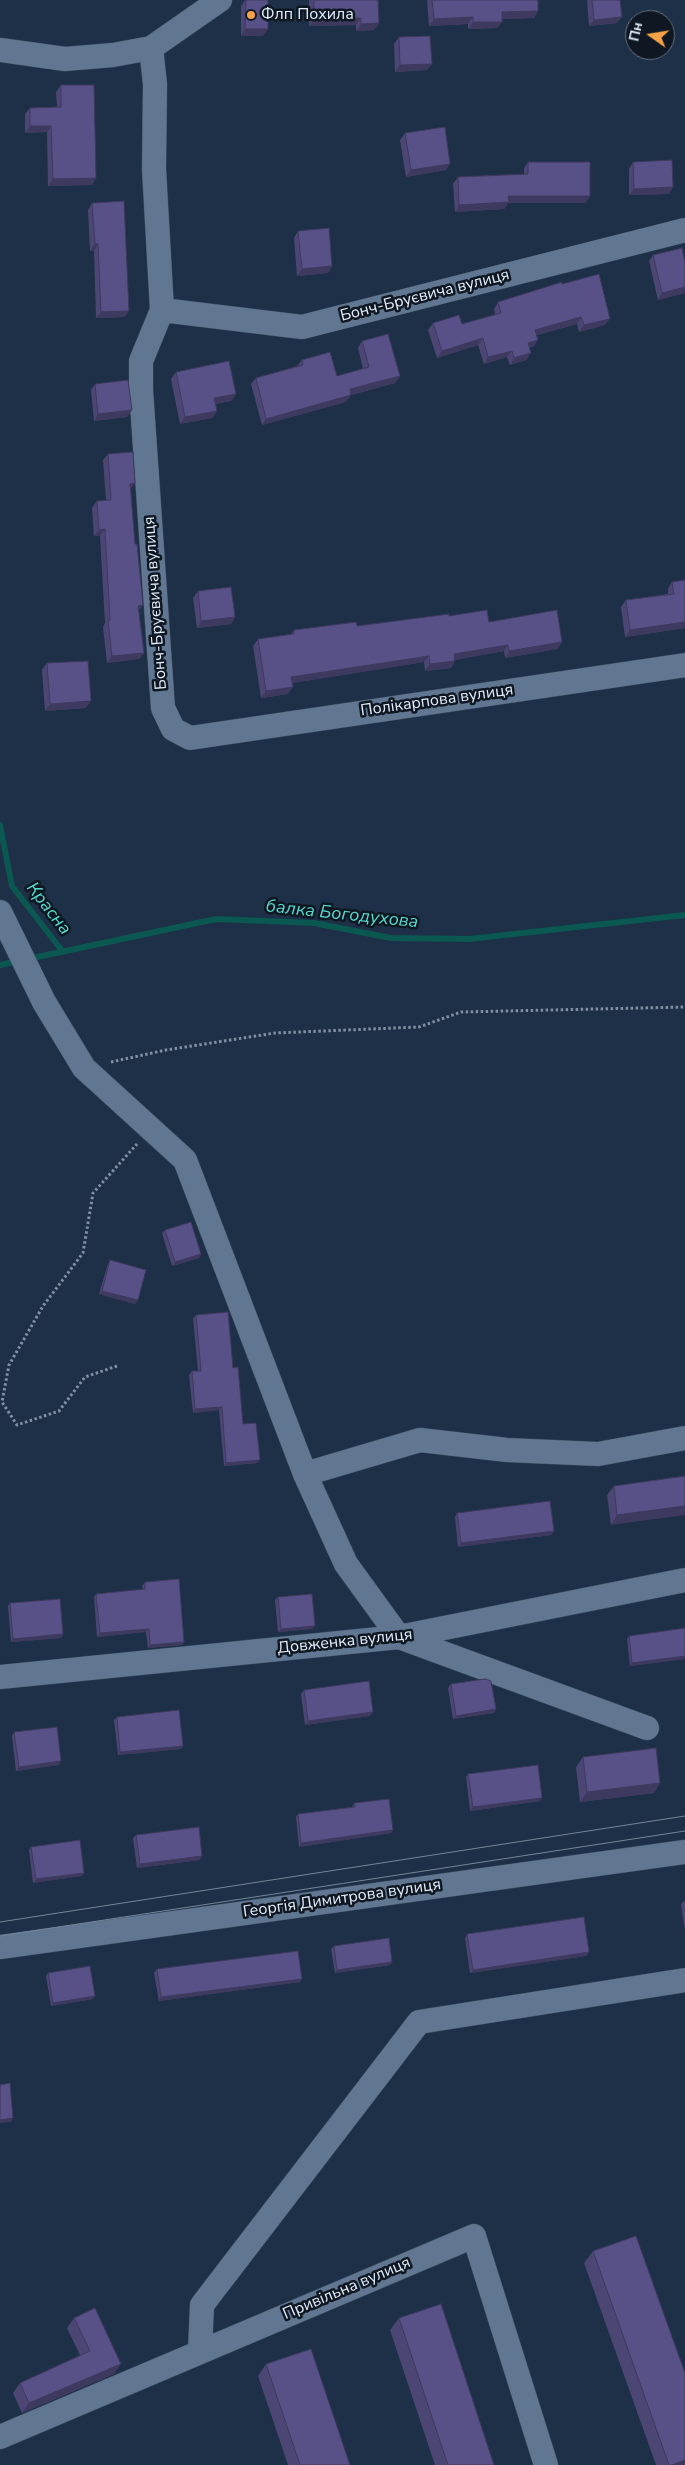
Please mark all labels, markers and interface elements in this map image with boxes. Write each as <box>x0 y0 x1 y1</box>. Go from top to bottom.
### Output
place label: Флп Похила <box>261 5 354 25</box>
marker: Флп Похила <box>245 9 257 21</box>
north arrow <box>625 10 675 60</box>
text: Пн <box>624 20 647 43</box>
street label: Бонч-Бруєвича вулиця <box>338 266 512 326</box>
street label: Бонч-Бруєвича вулиця <box>140 516 172 690</box>
street label: Полікарпова вулиця <box>359 681 515 721</box>
water label: Красна <box>21 878 75 940</box>
water label: балка Богодухова <box>265 896 419 934</box>
street label: Довженка вулиця <box>277 1625 413 1659</box>
street label: Георгія Димитрова вулиця <box>242 1876 442 1922</box>
street label: Привільна вулиця <box>280 2253 414 2325</box>

